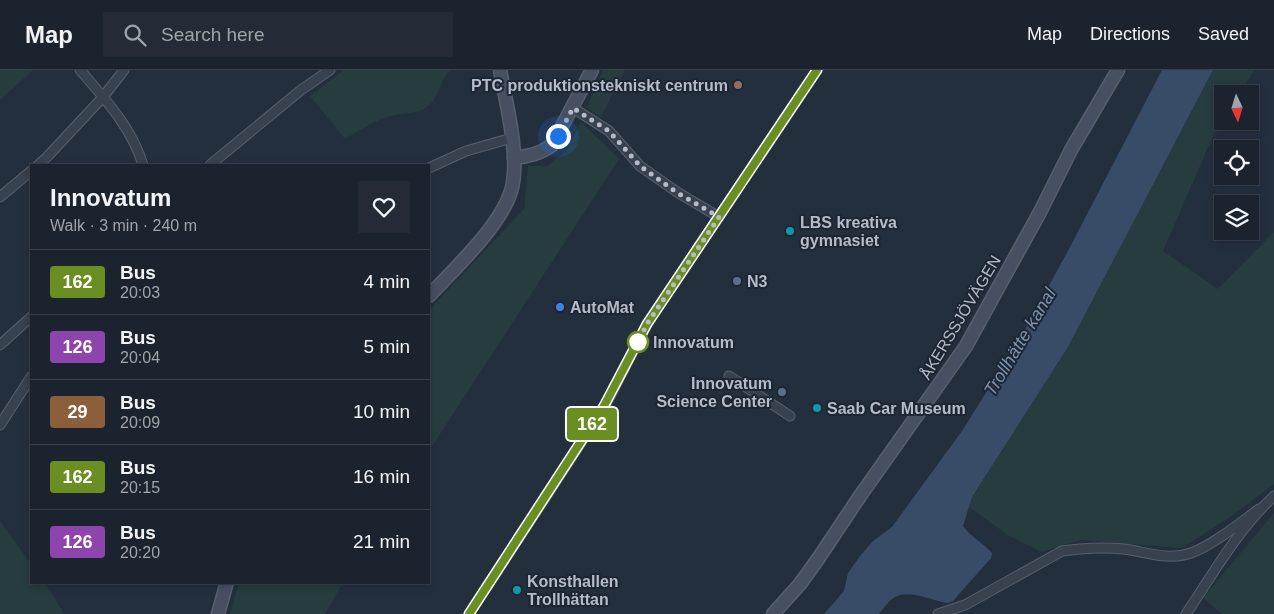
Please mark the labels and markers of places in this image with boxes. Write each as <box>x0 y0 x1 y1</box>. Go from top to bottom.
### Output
place label: PTC produktionstekniskt centrum <box>471 77 728 94</box>
marker: PTC produktionstekniskt centrum <box>732 79 744 91</box>
place label: LBS kreativa gymnasiet <box>800 214 897 249</box>
marker: LBS kreativa gymnasiet <box>784 225 796 237</box>
place label: N3 <box>747 273 768 290</box>
marker: N3 <box>731 275 743 287</box>
place label: AutoMat <box>570 299 635 316</box>
marker: AutoMat <box>554 301 566 313</box>
marker: Innovatum <box>627 331 649 353</box>
place label: Innovatum <box>653 334 734 351</box>
place label: Innovatum Science Center <box>656 375 772 410</box>
marker: Innovatum Science Center <box>776 386 788 398</box>
place label: Saab Car Museum <box>827 400 966 417</box>
marker: Saab Car Museum <box>811 402 823 414</box>
place label: Konsthallen Trollhättan <box>527 573 619 608</box>
marker: Konsthallen Trollhättan <box>511 584 523 596</box>

